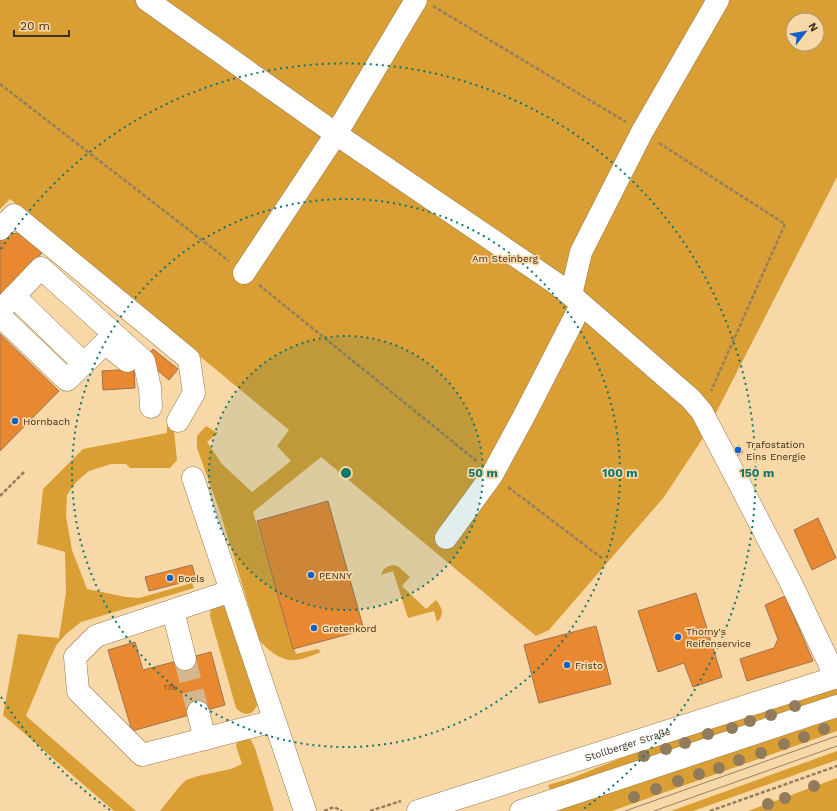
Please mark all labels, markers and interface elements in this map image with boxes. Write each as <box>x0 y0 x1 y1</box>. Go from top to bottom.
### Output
scale bar <box>14 12 69 38</box>
north arrow <box>785 12 825 52</box>
text: 20 m <box>20 19 50 33</box>
text: N <box>805 20 821 34</box>
park label: Am Steinberg <box>472 253 539 264</box>
marker: Hornbach <box>10 416 20 426</box>
place label: Hornbach <box>23 416 70 427</box>
place label: Trafostation Eins Energie <box>746 439 806 462</box>
marker: Trafostation Eins Energie <box>733 445 743 455</box>
centre of rings <box>339 466 353 480</box>
text: 50 m <box>468 466 498 480</box>
text: 100 m <box>602 466 638 480</box>
text: 150 m <box>740 466 774 480</box>
marker: PENNY <box>306 570 316 580</box>
place label: PENNY <box>319 570 352 581</box>
marker: Boels <box>165 573 175 583</box>
place label: Boels <box>178 573 205 584</box>
marker: Gretenkord <box>309 623 319 633</box>
place label: Gretenkord <box>322 623 377 634</box>
place label: Thomy's Reifenservice <box>686 626 751 649</box>
marker: Thomy's Reifenservice <box>673 632 683 642</box>
marker: Fristo <box>562 660 572 670</box>
place label: Fristo <box>575 660 603 671</box>
house number: 178 <box>164 683 176 692</box>
street label: Stollberger Straße <box>584 726 672 763</box>

